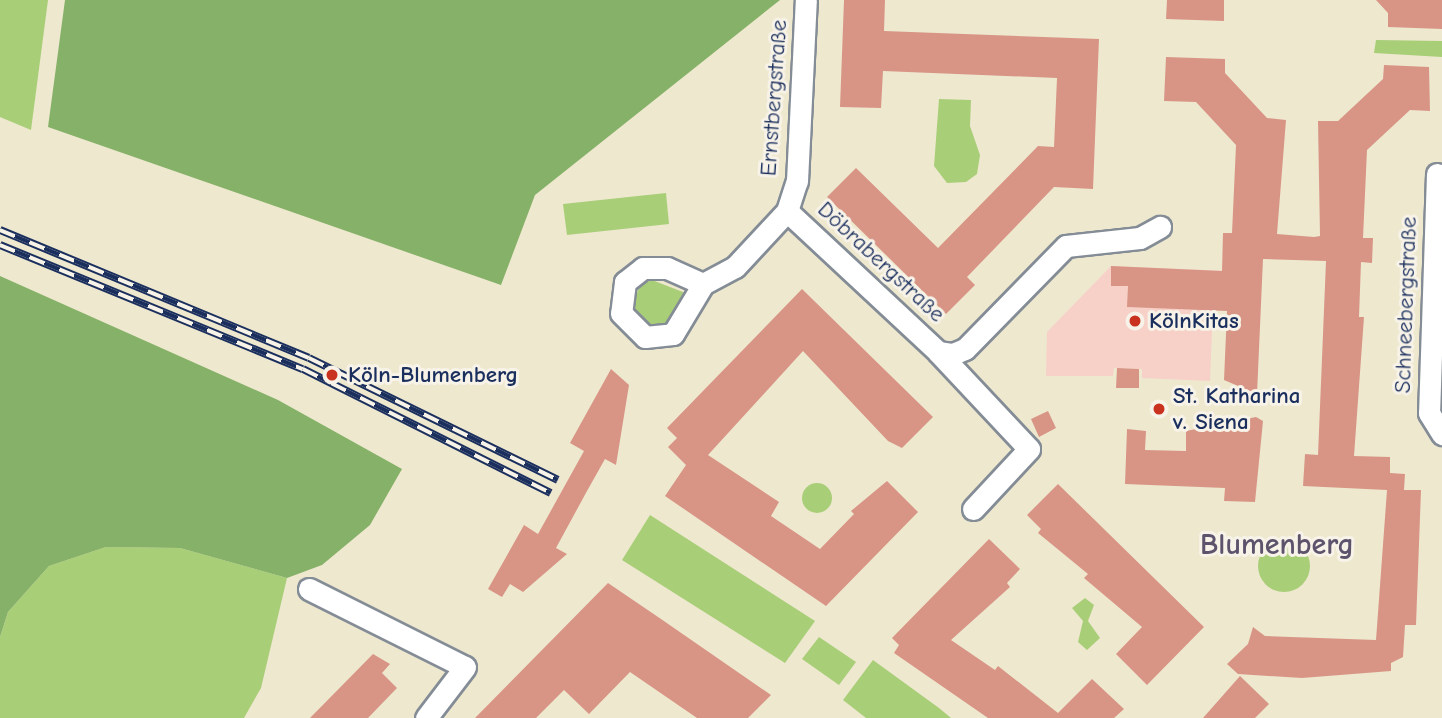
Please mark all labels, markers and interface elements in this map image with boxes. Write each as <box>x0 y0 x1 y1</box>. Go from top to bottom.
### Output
street label: Ernstbergstraße <box>755 19 793 177</box>
street label: Döbrabergstraße <box>812 196 950 328</box>
street label: Schneebergstraße <box>1389 216 1423 394</box>
place label: KölnKitas <box>1149 307 1239 335</box>
marker: KölnKitas <box>1127 313 1143 329</box>
place label: Köln-Blumenberg <box>348 361 518 389</box>
marker: Köln-Blumenberg <box>322 365 342 385</box>
place label: St. Katharina v. Siena <box>1173 382 1300 436</box>
marker: St. Katharina v. Siena <box>1151 401 1167 417</box>
district label: Blumenberg <box>1200 527 1354 563</box>

